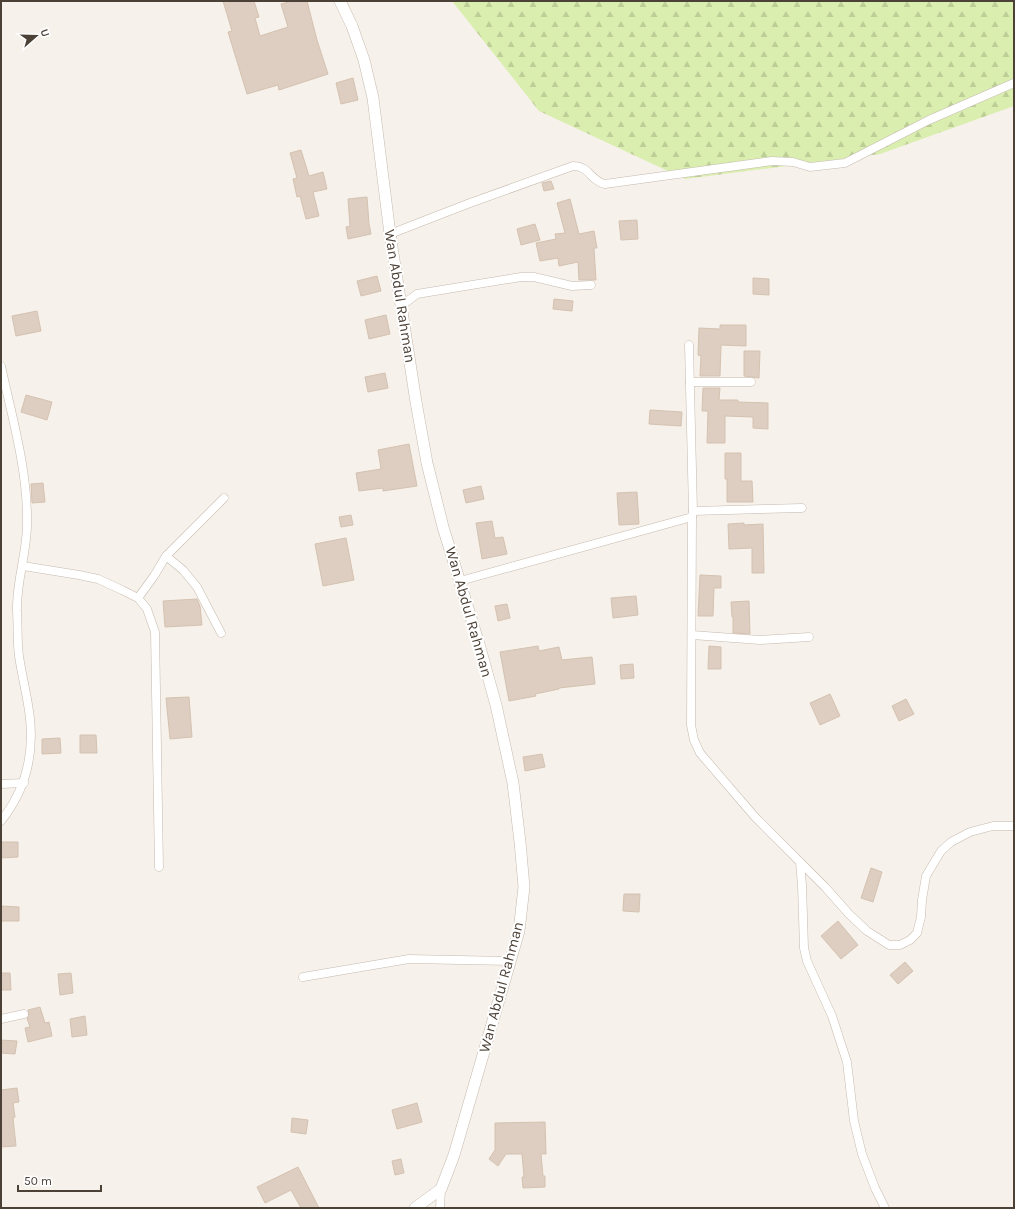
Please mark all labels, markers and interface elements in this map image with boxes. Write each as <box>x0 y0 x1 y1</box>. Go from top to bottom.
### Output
north arrow <box>16 16 56 56</box>
text: U <box>38 27 52 39</box>
street label: Wan Abdul Rahman <box>381 228 419 364</box>
street label: Wan Abdul Rahman <box>442 545 496 679</box>
street label: Wan Abdul Rahman <box>475 920 527 1054</box>
scale bar <box>18 1167 101 1193</box>
text: 50 m <box>24 1174 52 1188</box>

